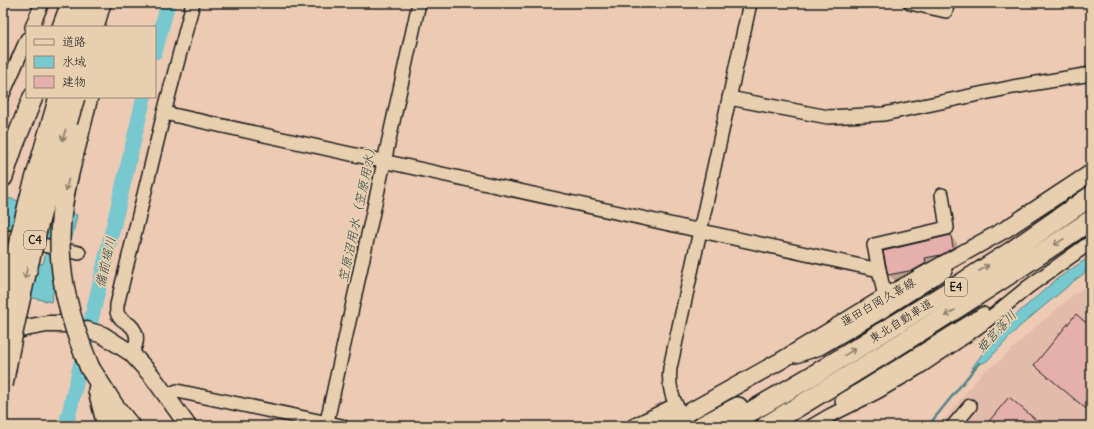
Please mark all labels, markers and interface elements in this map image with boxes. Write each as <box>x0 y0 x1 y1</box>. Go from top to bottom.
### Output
legend <box>26 26 156 98</box>
text: 道路 <box>62 34 86 49</box>
text: 水域 <box>62 54 86 69</box>
text: 建物 <box>62 74 86 89</box>
one-way arrow <box>60 128 67 141</box>
water label: 笠原沼用水（笠原用水） <box>334 140 381 284</box>
one-way arrow <box>62 178 70 191</box>
road number: C4 <box>24 231 46 249</box>
water label: 備前堀川 <box>91 235 120 289</box>
one-way arrow <box>1053 238 1064 246</box>
one-way arrow <box>978 264 990 272</box>
one-way arrow <box>22 267 30 280</box>
street label: 蓮田白岡久喜線 <box>838 274 918 329</box>
road number: E4 <box>945 278 967 296</box>
street label: 東北自動車道 <box>866 295 935 346</box>
water label: 姫宮落川 <box>972 307 1020 356</box>
one-way arrow <box>945 309 956 317</box>
one-way arrow <box>844 348 855 356</box>

